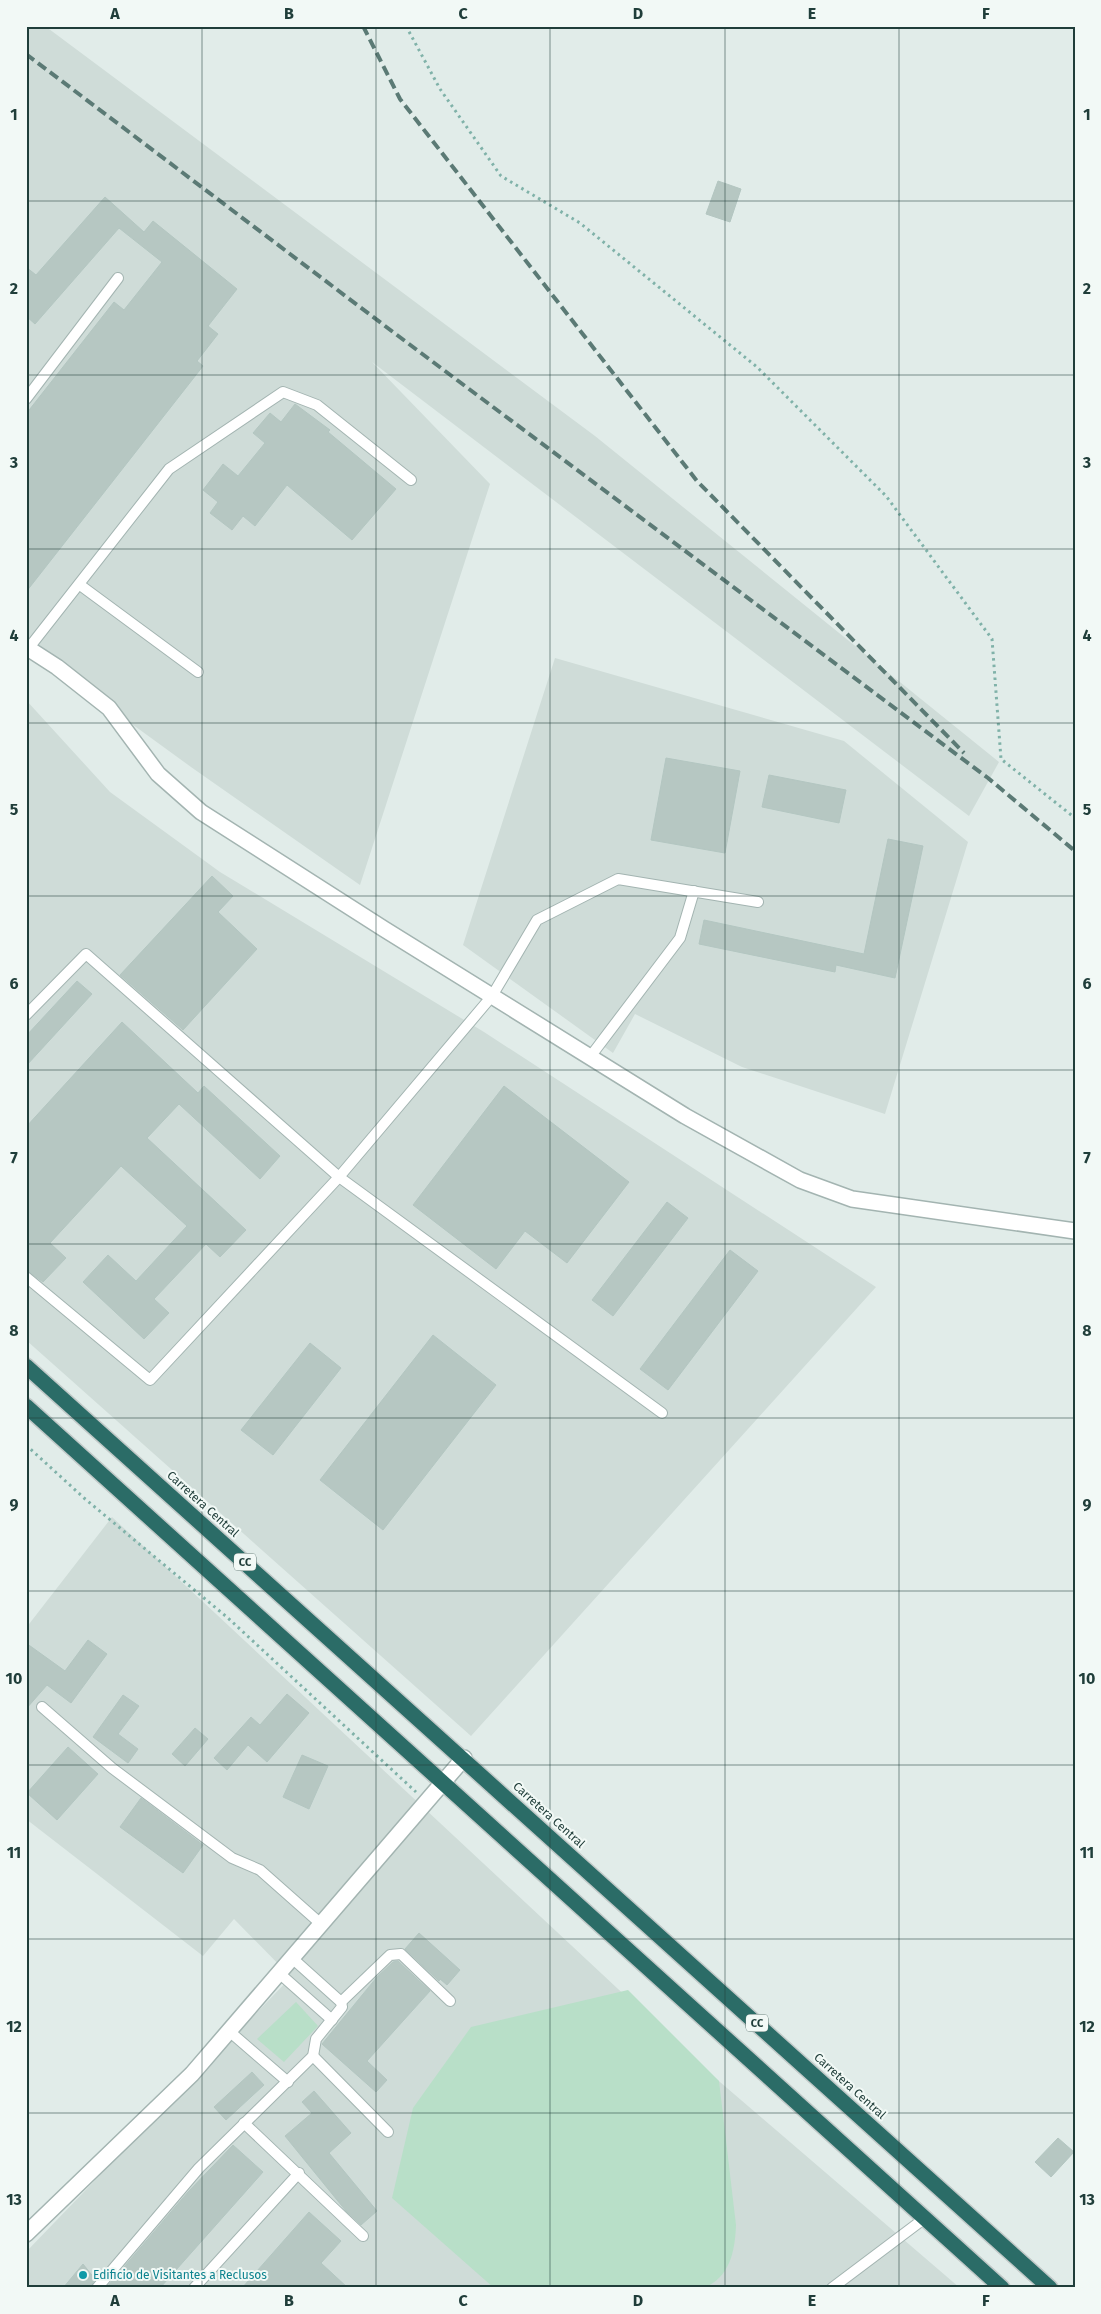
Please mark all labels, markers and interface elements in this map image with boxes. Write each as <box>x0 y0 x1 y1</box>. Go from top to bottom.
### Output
text: A <box>109 4 120 23</box>
text: B <box>284 4 294 23</box>
text: C <box>458 4 468 23</box>
text: D <box>633 4 643 23</box>
text: E <box>808 4 816 23</box>
text: F <box>982 4 990 23</box>
text: 1 <box>10 105 18 124</box>
text: 1 <box>1083 105 1091 124</box>
text: 2 <box>10 279 18 298</box>
text: 2 <box>1083 279 1091 298</box>
text: 3 <box>9 453 18 472</box>
text: 3 <box>1082 453 1091 472</box>
text: 4 <box>9 626 19 645</box>
text: 4 <box>1082 626 1092 645</box>
text: 5 <box>10 800 19 819</box>
text: 5 <box>1083 800 1092 819</box>
text: 6 <box>9 974 19 993</box>
text: 6 <box>1082 974 1092 993</box>
text: 7 <box>10 1148 18 1167</box>
text: 7 <box>1083 1148 1091 1167</box>
text: 8 <box>9 1321 19 1340</box>
text: 8 <box>1082 1321 1092 1340</box>
street label: Carretera Central <box>164 1468 242 1540</box>
text: 9 <box>10 1495 19 1514</box>
text: 9 <box>1083 1495 1092 1514</box>
road number: CC <box>234 1554 256 1570</box>
text: 10 <box>6 1669 22 1688</box>
text: 10 <box>1079 1669 1095 1688</box>
street label: Carretera Central <box>510 1779 588 1851</box>
text: 11 <box>7 1843 21 1862</box>
text: 11 <box>1080 1843 1094 1862</box>
road number: CC <box>746 2015 768 2032</box>
text: 12 <box>6 2017 22 2036</box>
text: 12 <box>1079 2017 1095 2036</box>
street label: Carretera Central <box>811 2050 889 2122</box>
text: 13 <box>6 2190 22 2209</box>
text: 13 <box>1079 2190 1095 2209</box>
place label: Edificio de Visitantes a Reclusos <box>93 2268 267 2282</box>
marker: Edificio de Visitantes a Reclusos <box>77 2269 89 2281</box>
text: A <box>109 2291 120 2310</box>
text: B <box>284 2291 294 2310</box>
text: C <box>458 2291 468 2310</box>
text: D <box>633 2291 643 2310</box>
text: E <box>808 2291 816 2310</box>
text: F <box>982 2291 990 2310</box>

